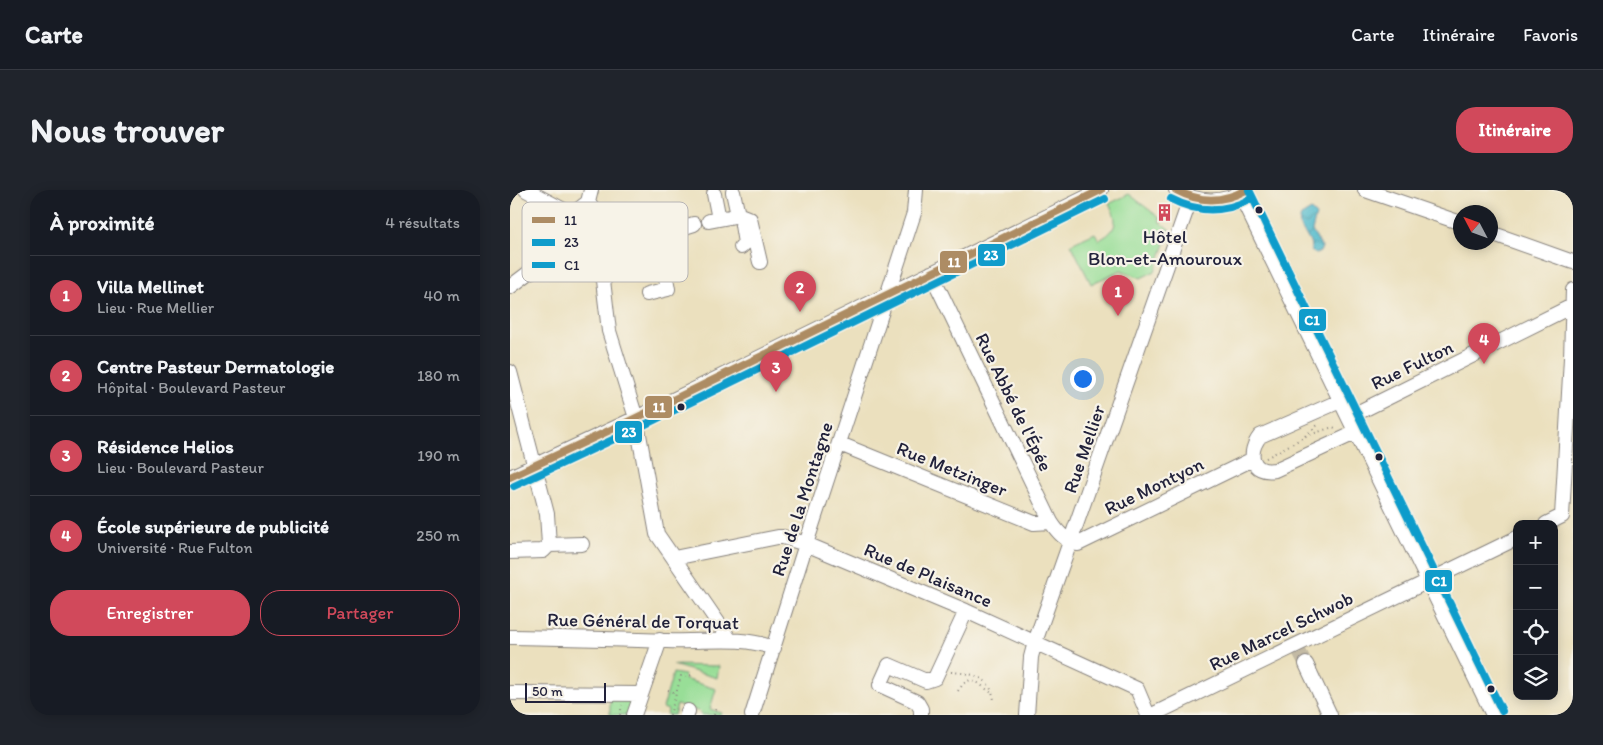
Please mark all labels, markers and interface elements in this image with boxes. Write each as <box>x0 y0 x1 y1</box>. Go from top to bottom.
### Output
text: Carte <box>25 20 83 49</box>
text: Carte <box>1351 24 1395 46</box>
text: Itinéraire <box>1423 24 1495 46</box>
text: Favoris <box>1523 24 1578 46</box>
button: Itinéraire <box>1456 107 1573 153</box>
text: Nous trouver <box>30 109 224 151</box>
legend <box>522 202 688 282</box>
building icon: Hôtel Blon-et-Amouroux <box>1155 203 1175 223</box>
unlabelled marker <box>1254 205 1264 215</box>
north arrow <box>1453 205 1498 250</box>
text: À proximité <box>50 210 155 235</box>
text: 11 <box>564 212 577 229</box>
text: 4 résultats <box>385 213 460 232</box>
place label: Hôtel Blon-et-Amouroux <box>1088 225 1243 270</box>
text: 23 <box>564 234 579 251</box>
line badge: 23 <box>977 243 1006 267</box>
text: 23 <box>984 247 999 264</box>
line badge: 11 <box>939 250 968 274</box>
text: 11 <box>948 254 961 271</box>
text: C1 <box>564 257 580 274</box>
pin: 2 <box>784 271 816 312</box>
text: Villa Mellinet <box>97 275 204 298</box>
pin: 1 <box>1102 275 1134 316</box>
text: 1 <box>62 286 70 305</box>
text: 40 m <box>423 286 460 305</box>
text: Lieu · Rue Mellier <box>97 298 214 317</box>
line badge: C1 <box>1298 308 1327 332</box>
text: C1 <box>1304 312 1320 329</box>
pin: 4 <box>1468 323 1500 364</box>
street label: Rue Abbé de l'Épée <box>971 329 1057 475</box>
street label: Rue Fulton <box>1367 335 1457 395</box>
pin: 3 <box>760 351 792 392</box>
text: Centre Pasteur Dermatologie <box>97 355 334 378</box>
text: 2 <box>62 366 70 385</box>
text: 180 m <box>417 366 460 385</box>
your location <box>1070 366 1096 392</box>
text: Hôpital · Boulevard Pasteur <box>97 378 285 397</box>
line badge: 11 <box>644 395 673 419</box>
text: 11 <box>653 399 666 416</box>
street label: Rue Mellier <box>1058 401 1110 496</box>
unlabelled marker <box>676 402 686 412</box>
street label: Rue de la Montagne <box>766 419 838 579</box>
line badge: 23 <box>614 420 643 444</box>
text: 23 <box>622 424 637 441</box>
text: Résidence Helios <box>97 435 234 458</box>
street label: Rue Metzinger <box>893 436 1011 502</box>
text: 3 <box>62 446 70 465</box>
text: 190 m <box>417 446 460 465</box>
street label: Rue Montyon <box>1101 452 1208 520</box>
unlabelled marker <box>1374 452 1384 462</box>
text: Lieu · Boulevard Pasteur <box>97 458 264 477</box>
text: École supérieure de publicité <box>97 515 329 538</box>
map controls <box>1513 520 1558 700</box>
button: + <box>1513 520 1558 565</box>
text: 4 <box>61 526 71 545</box>
text: 250 m <box>416 526 460 545</box>
text: Université · Rue Fulton <box>97 538 253 557</box>
street label: Rue de Plaisance <box>860 538 996 612</box>
button: − <box>1513 565 1558 610</box>
line badge: C1 <box>1424 569 1453 593</box>
text: C1 <box>1431 573 1447 590</box>
street label: Rue Marcel Schwob <box>1205 586 1357 676</box>
button: Enregistrer <box>50 590 250 636</box>
button: Partager <box>260 590 460 636</box>
street label: Rue Général de Torquat <box>547 608 739 634</box>
button: locate <box>1513 610 1558 655</box>
button: layers <box>1513 655 1558 700</box>
scale bar <box>525 680 606 703</box>
text: 50 m <box>532 683 563 700</box>
unlabelled marker <box>1486 684 1496 694</box>

